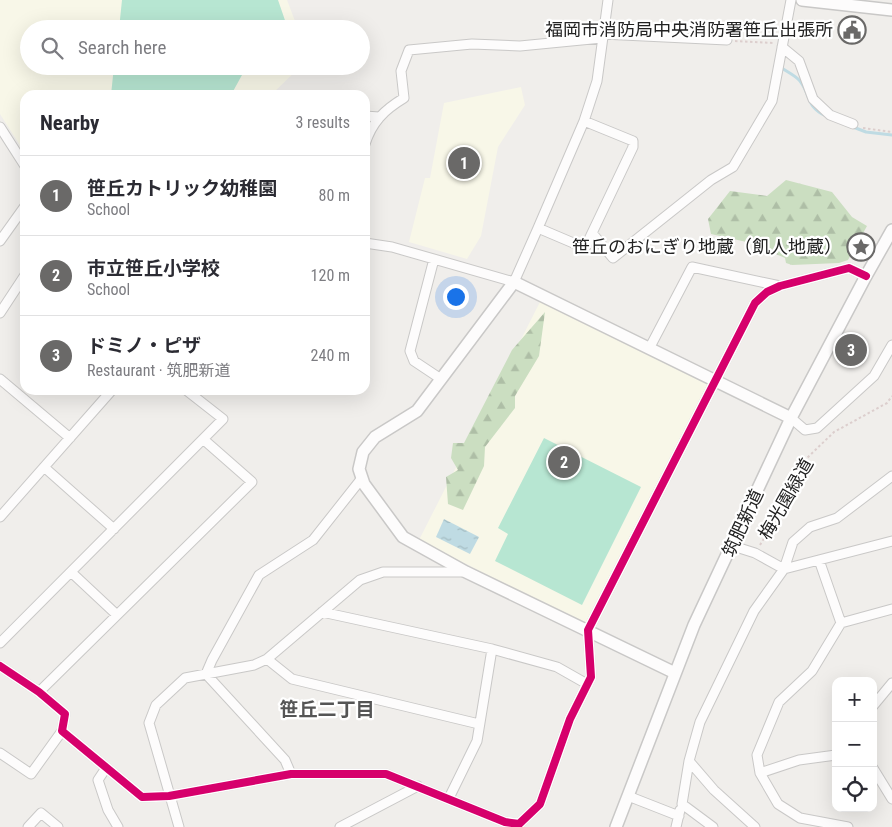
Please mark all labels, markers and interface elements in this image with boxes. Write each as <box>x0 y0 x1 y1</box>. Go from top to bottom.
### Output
public building icon: 福岡市消防局中央消防署笹丘出張所 <box>837 15 867 45</box>
place label: 福岡市消防局中央消防署笹丘出張所 <box>545 19 833 40</box>
search box <box>20 20 370 75</box>
icon: search <box>38 34 66 62</box>
text: Search here <box>78 36 166 59</box>
text: Nearby <box>40 111 99 135</box>
text: 3 results <box>295 113 350 132</box>
pin: 1 <box>448 144 480 182</box>
text: 笹丘カトリック幼稚園 <box>87 177 277 200</box>
text: 1 <box>52 186 60 205</box>
text: 80 m <box>318 186 350 205</box>
text: School <box>87 200 130 219</box>
place icon: 笹丘のおにぎり地蔵（飢人地蔵） <box>846 232 876 262</box>
place label: 笹丘のおにぎり地蔵（飢人地蔵） <box>572 236 842 257</box>
text: 市立笹丘小学校 <box>87 257 220 280</box>
text: 2 <box>52 266 60 285</box>
text: 120 m <box>311 266 350 285</box>
text: School <box>87 280 130 299</box>
your location <box>443 284 469 310</box>
pin: 3 <box>835 331 867 369</box>
text: ドミノ・ピザ <box>87 334 201 357</box>
text: 3 <box>52 346 60 365</box>
text: 240 m <box>311 346 350 365</box>
text: Restaurant · 筑肥新道 <box>87 361 230 380</box>
pin: 2 <box>548 443 580 481</box>
street label: 梅光園緑道 <box>754 455 817 543</box>
street label: 筑肥新道 <box>718 486 767 560</box>
map controls <box>832 677 877 812</box>
button: + <box>832 677 877 722</box>
district label: 笹丘二丁目 <box>279 698 375 721</box>
button: − <box>832 722 877 767</box>
button: locate <box>832 767 877 812</box>

